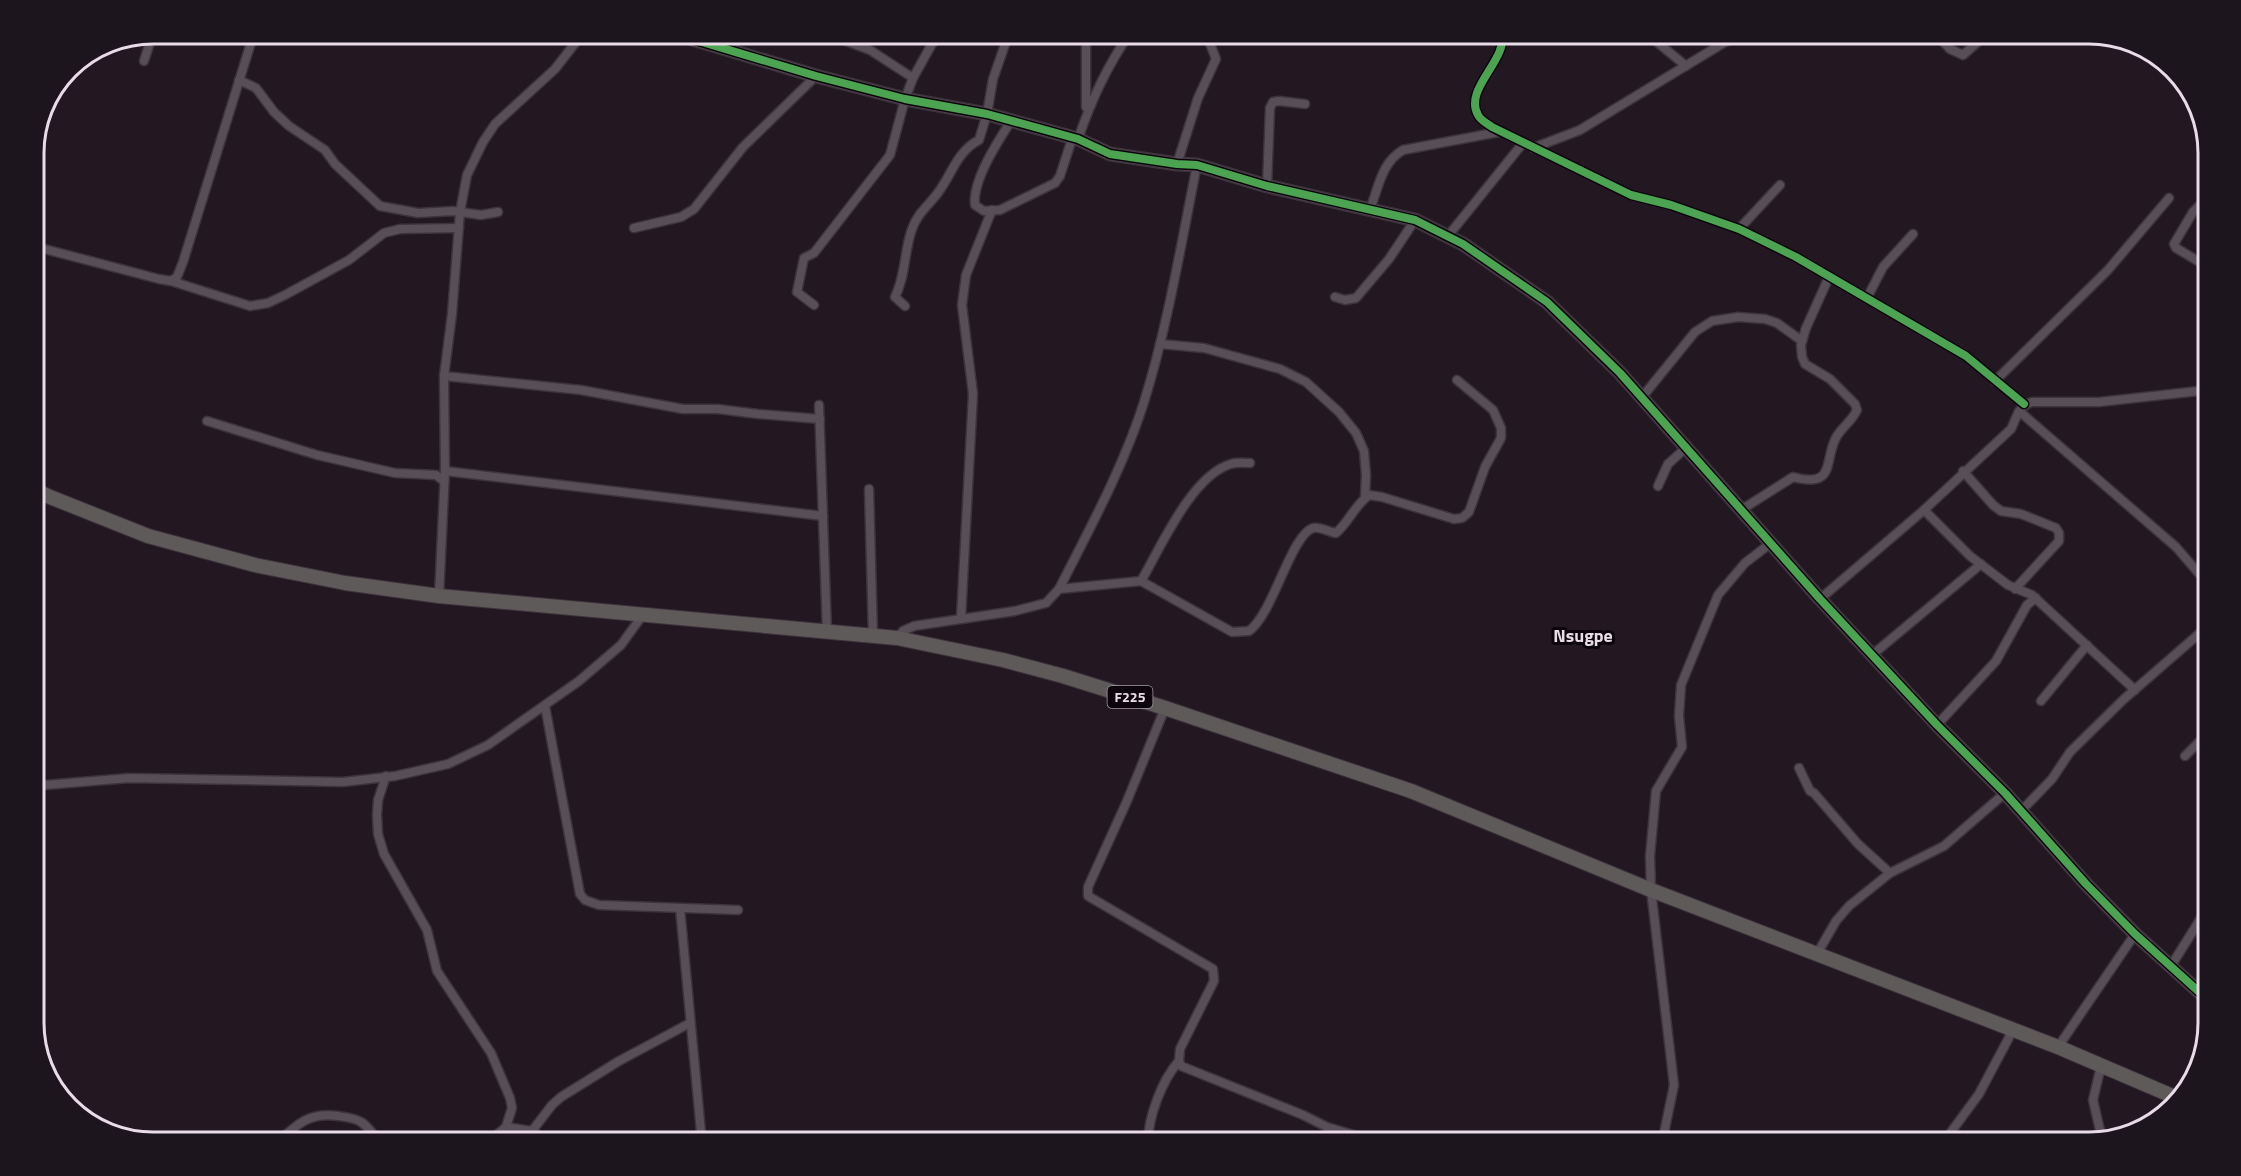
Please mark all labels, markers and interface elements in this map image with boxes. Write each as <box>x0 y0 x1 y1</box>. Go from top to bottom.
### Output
district label: Nsugpe <box>1553 622 1613 649</box>
road number: F225 <box>1108 686 1152 708</box>

